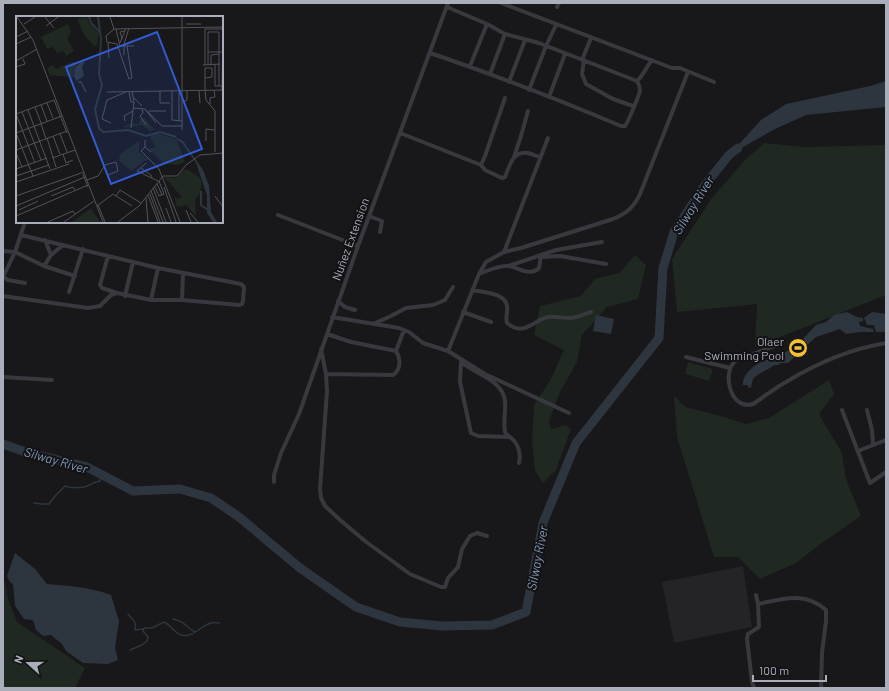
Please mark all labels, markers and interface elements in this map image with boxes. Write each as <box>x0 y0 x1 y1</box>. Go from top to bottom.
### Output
inset map <box>16 16 223 223</box>
water label: Silway River <box>669 173 717 237</box>
street label: Nuñez Extension <box>329 196 371 282</box>
place label: Olaer Swimming Pool <box>704 334 785 362</box>
sports icon: Olaer Swimming Pool <box>787 337 809 359</box>
water label: Silway River <box>22 443 90 477</box>
water label: Silway River <box>523 524 551 592</box>
north arrow <box>8 643 48 683</box>
text: N <box>11 653 26 665</box>
scale bar <box>753 657 826 683</box>
text: 100 m <box>759 663 789 677</box>

